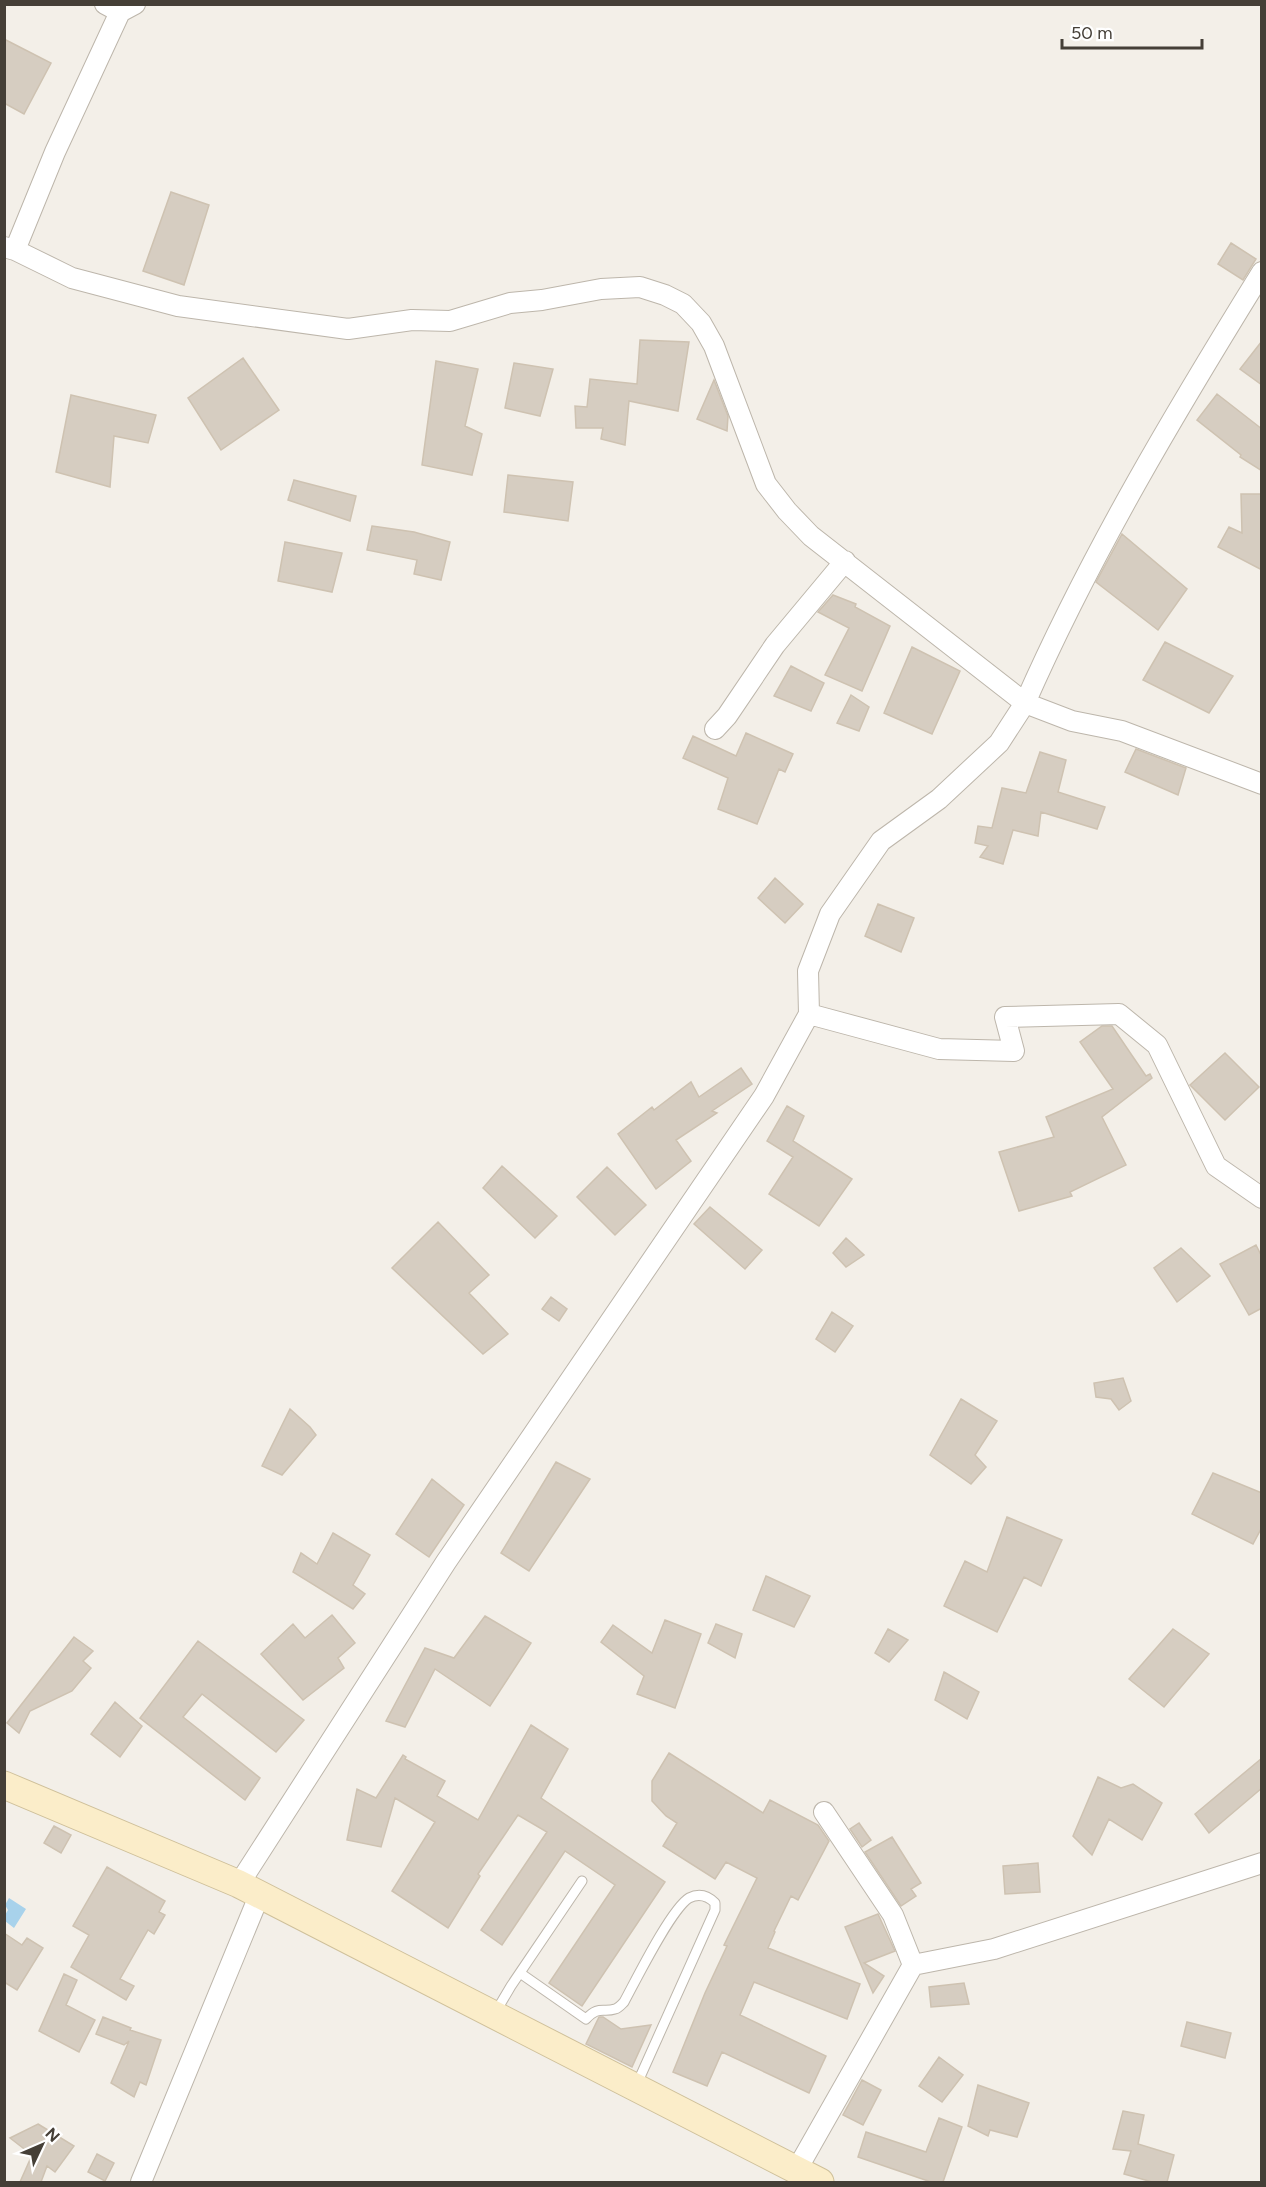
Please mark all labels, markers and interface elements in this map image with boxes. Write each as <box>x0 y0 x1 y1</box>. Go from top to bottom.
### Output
scale bar <box>1062 12 1202 50</box>
text: 50 m <box>1071 22 1113 44</box>
north arrow <box>12 2115 72 2175</box>
text: N <box>41 2124 64 2146</box>

